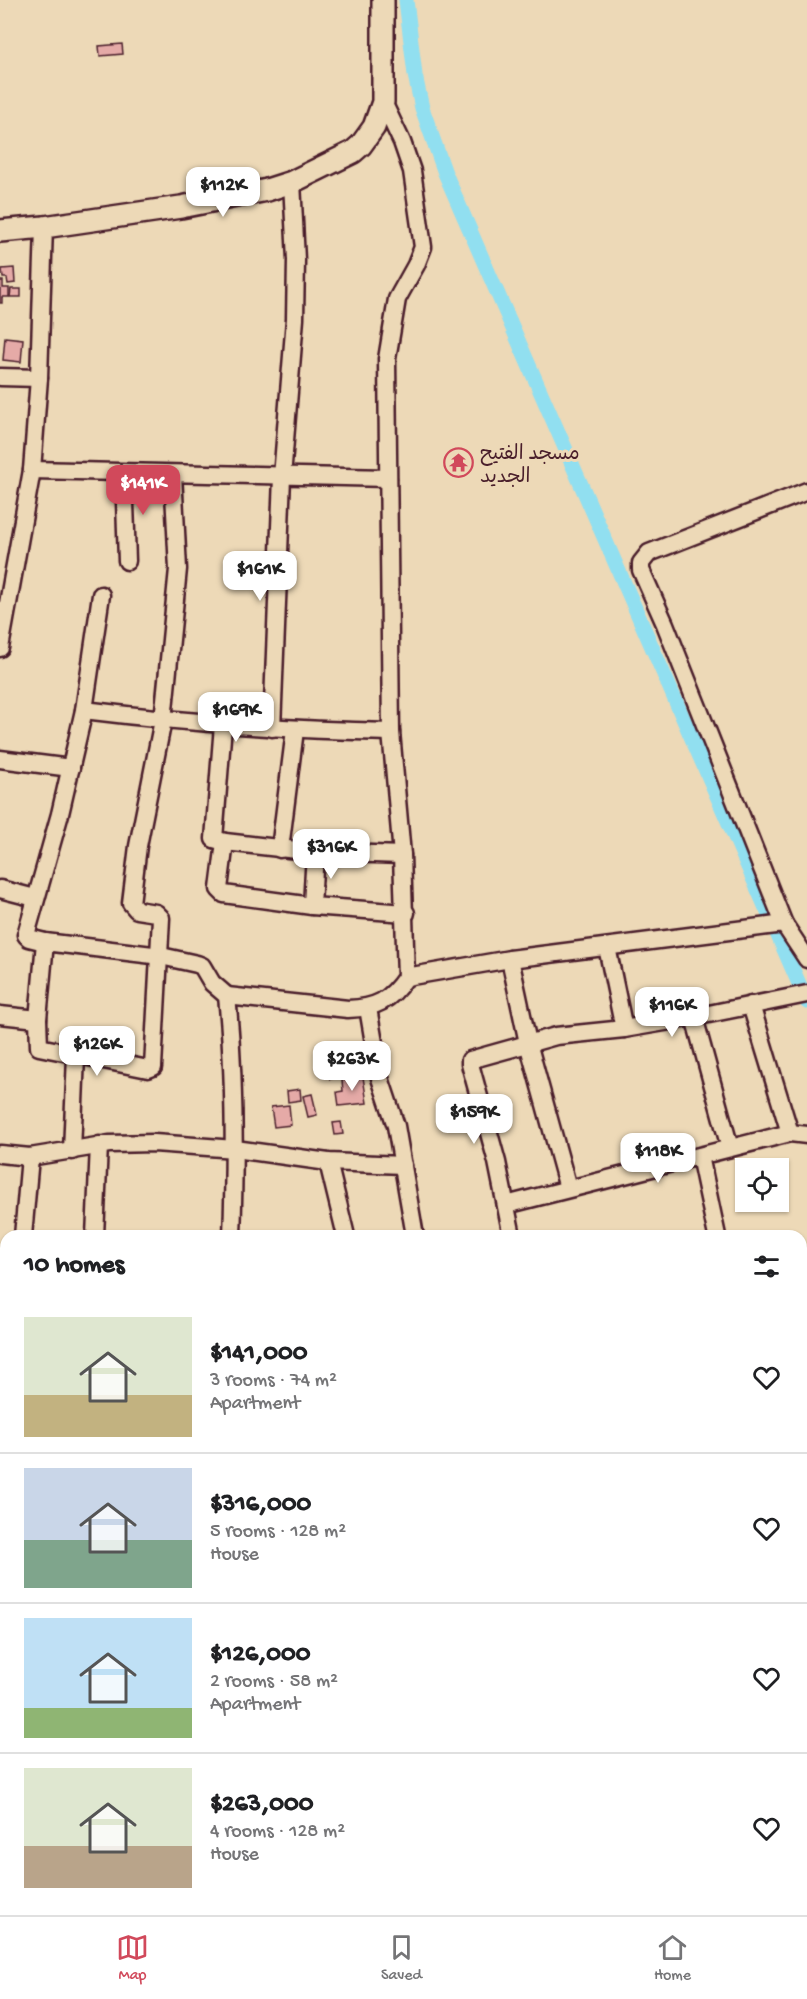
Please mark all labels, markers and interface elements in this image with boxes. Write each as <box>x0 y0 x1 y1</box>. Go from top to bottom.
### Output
pin: $112K <box>181 167 265 218</box>
text: $112K <box>200 175 246 198</box>
place label: مسجد الفتيح الجديد <box>480 443 580 490</box>
temple icon: مسجد الفتيح الجديد <box>443 447 475 479</box>
pin: $141K <box>101 465 185 516</box>
text: $141K <box>120 473 166 496</box>
pin: $161K <box>218 551 302 602</box>
text: $161K <box>237 559 283 582</box>
pin: $169K <box>194 692 278 743</box>
text: $169K <box>212 700 260 723</box>
pin: $316K <box>289 829 373 880</box>
text: $316K <box>307 837 355 860</box>
pin: $116K <box>630 987 714 1038</box>
text: $116K <box>649 995 695 1018</box>
pin: $126K <box>55 1026 139 1077</box>
text: $126K <box>73 1034 121 1057</box>
pin: $263K <box>310 1041 394 1092</box>
text: $263K <box>327 1049 377 1072</box>
pin: $159K <box>432 1094 516 1145</box>
text: $159K <box>450 1102 498 1125</box>
pin: $118K <box>616 1133 700 1184</box>
text: $118K <box>634 1141 682 1164</box>
map controls <box>735 1158 789 1212</box>
button: locate <box>735 1158 789 1212</box>
icon: filters <box>750 1250 783 1283</box>
text: 10 homes <box>24 1251 124 1282</box>
text: $141,000 <box>210 1339 307 1370</box>
icon: home <box>72 1341 144 1413</box>
icon: heart <box>750 1361 783 1394</box>
text: 3 rooms · 74 m² <box>210 1370 337 1393</box>
text: Apartment <box>210 1393 300 1416</box>
text: $316,000 <box>210 1490 311 1521</box>
icon: home <box>72 1492 144 1564</box>
icon: heart <box>750 1512 783 1545</box>
text: 5 rooms · 128 m² <box>210 1521 346 1544</box>
text: House <box>210 1544 259 1567</box>
text: $126,000 <box>210 1640 311 1671</box>
icon: home <box>72 1642 144 1714</box>
icon: heart <box>750 1662 783 1695</box>
text: 2 rooms · 58 m² <box>210 1671 338 1694</box>
text: Apartment <box>210 1694 300 1717</box>
text: $263,000 <box>210 1790 314 1821</box>
icon: home <box>72 1792 144 1864</box>
icon: heart <box>750 1812 783 1845</box>
text: 4 rooms · 128 m² <box>210 1821 345 1844</box>
text: House <box>210 1844 259 1867</box>
tab: Map <box>116 1931 149 1986</box>
tab: Saved <box>381 1931 422 1986</box>
tab: Home <box>654 1931 691 1986</box>

